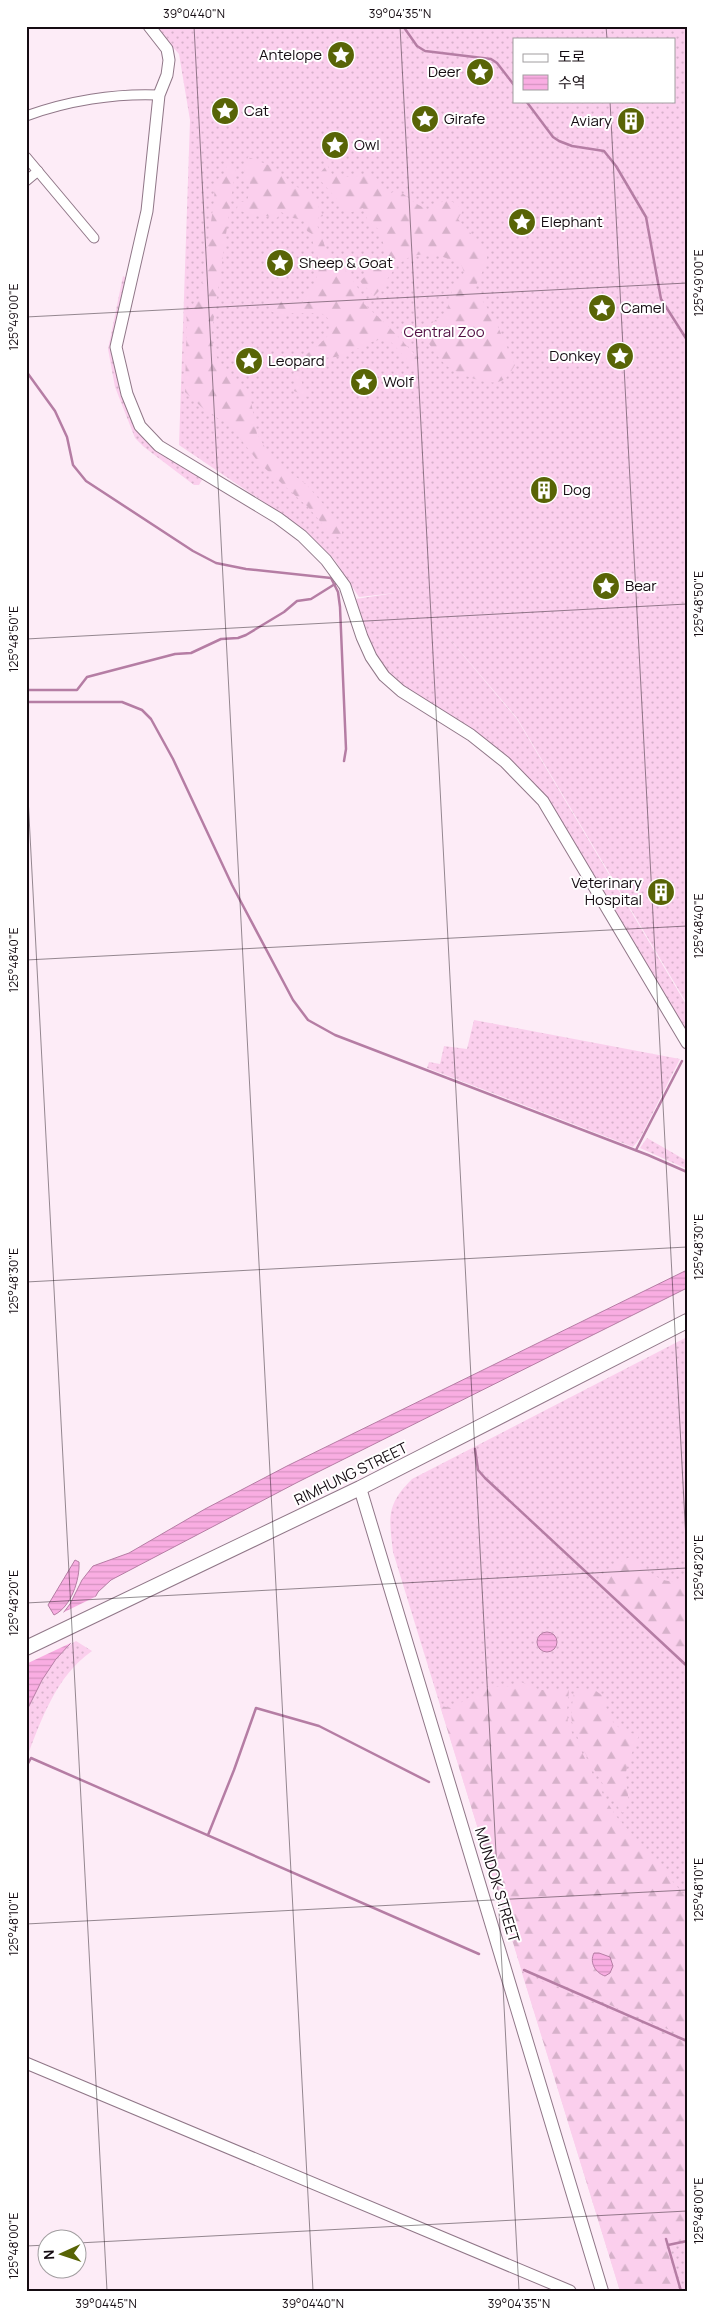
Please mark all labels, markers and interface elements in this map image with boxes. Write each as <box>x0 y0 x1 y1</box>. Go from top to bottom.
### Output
text: 39°04'40"N <box>163 5 225 22</box>
text: 39°04'35"N <box>369 5 431 22</box>
legend <box>513 38 676 102</box>
place icon: Antelope <box>326 40 356 70</box>
place label: Antelope <box>259 44 322 65</box>
text: 도로 <box>558 46 586 67</box>
place icon: Deer <box>465 57 495 87</box>
place label: Deer <box>428 61 462 82</box>
text: 수역 <box>558 72 586 93</box>
place icon: Cat <box>210 96 240 126</box>
place label: Cat <box>244 100 269 121</box>
place icon: Girafe <box>410 104 440 134</box>
building icon: Aviary <box>616 106 646 136</box>
place label: Girafe <box>444 108 486 129</box>
place label: Aviary <box>570 110 612 131</box>
place icon: Owl <box>320 130 350 160</box>
place label: Owl <box>354 134 380 155</box>
place icon: Elephant <box>507 207 537 237</box>
place label: Elephant <box>541 211 603 232</box>
place icon: Sheep & Goat <box>265 248 295 278</box>
text: 125°49'00"E <box>690 249 707 317</box>
place label: Sheep & Goat <box>299 252 393 273</box>
text: 125°49'00"E <box>5 283 22 351</box>
place icon: Camel <box>587 293 617 323</box>
place label: Camel <box>621 297 665 318</box>
park label: Central Zoo <box>403 321 485 342</box>
place icon: Donkey <box>605 341 635 371</box>
place label: Donkey <box>549 345 601 366</box>
place icon: Leopard <box>234 346 264 376</box>
place label: Leopard <box>268 350 325 371</box>
place icon: Wolf <box>349 367 379 397</box>
place label: Wolf <box>383 371 415 392</box>
building icon: Dog <box>529 475 559 505</box>
place label: Dog <box>563 479 591 500</box>
place icon: Bear <box>591 571 621 601</box>
text: 125°48'50"E <box>690 571 707 637</box>
place label: Bear <box>625 575 657 596</box>
text: 125°48'50"E <box>5 606 22 672</box>
place label: Veterinary Hospital <box>571 872 642 910</box>
building icon: Veterinary Hospital <box>646 877 676 907</box>
text: 125°48'40"E <box>690 893 707 958</box>
text: 125°48'40"E <box>5 927 22 992</box>
text: 125°48'30"E <box>690 1214 707 1280</box>
text: 125°48'30"E <box>5 1248 22 1314</box>
street label: RIMHUNG STREET <box>290 1437 411 1510</box>
text: 125°48'20"E <box>690 1535 707 1601</box>
text: 125°48'20"E <box>5 1570 22 1636</box>
street label: MUNDOK STREET <box>470 1825 525 1945</box>
text: 125°48'10"E <box>690 1858 707 1922</box>
text: 125°48'10"E <box>5 1892 22 1956</box>
text: 125°48'00"E <box>690 2178 707 2244</box>
text: 125°48'00"E <box>5 2213 22 2279</box>
north arrow <box>38 2230 88 2280</box>
text: N <box>39 2249 58 2260</box>
text: 39°04'45"N <box>75 2295 137 2312</box>
text: 39°04'40"N <box>282 2295 344 2312</box>
text: 39°04'35"N <box>488 2295 550 2312</box>

